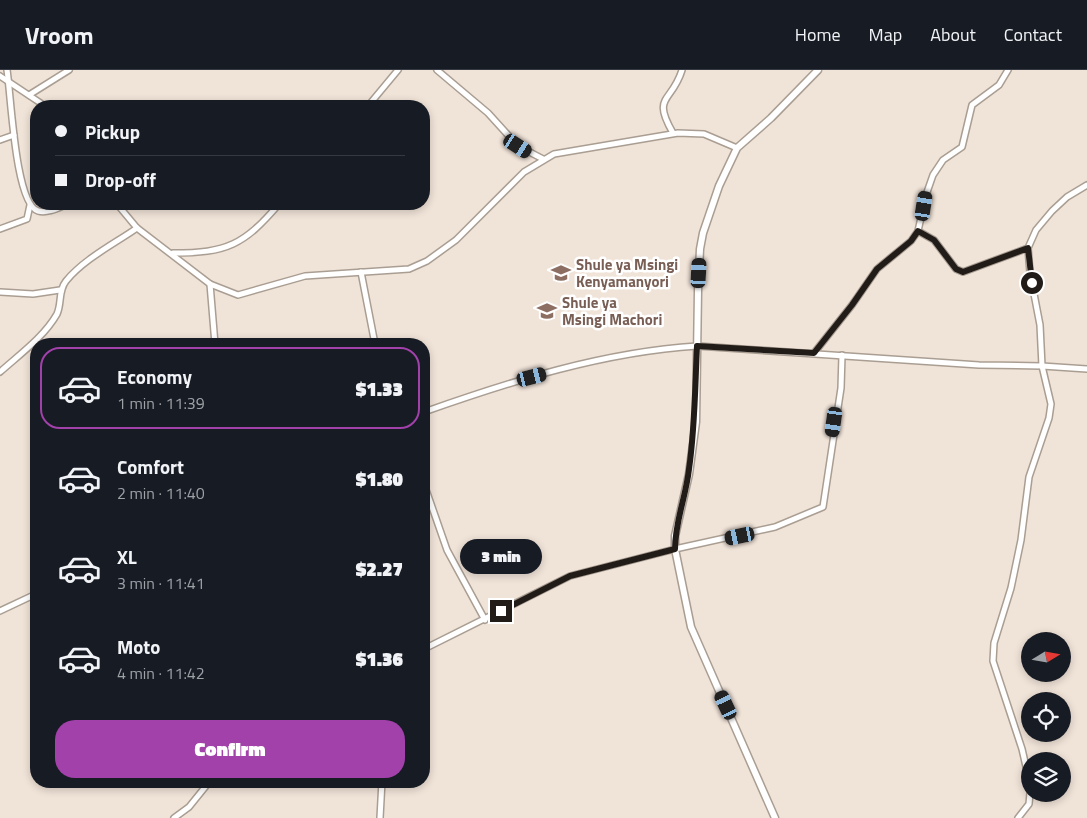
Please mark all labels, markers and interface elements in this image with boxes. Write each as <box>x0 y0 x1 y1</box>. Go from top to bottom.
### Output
text: Vroom <box>25 17 94 53</box>
text: Home <box>795 21 841 48</box>
text: Map <box>869 21 902 48</box>
text: About <box>930 21 976 48</box>
text: Contact <box>1004 21 1062 48</box>
text: Pickup <box>85 117 140 146</box>
car <box>501 132 534 160</box>
text: Drop-off <box>85 165 156 194</box>
car <box>914 190 933 222</box>
place label: Shule ya Msingi Kenyamanyori <box>576 253 678 293</box>
car <box>690 258 707 288</box>
school or university icon: Shule ya Msingi Kenyamanyori <box>550 262 572 284</box>
route start <box>1021 272 1043 294</box>
place label: Shule ya Msingi Machori <box>562 291 662 331</box>
school or university icon: Shule ya Msingi Machori <box>536 300 558 322</box>
text: Economy <box>117 362 192 391</box>
icon: car <box>57 366 102 411</box>
car <box>515 366 548 388</box>
text: $1.33 <box>356 374 403 403</box>
text: 1 min · 11:39 <box>117 391 205 415</box>
car <box>824 406 843 438</box>
text: Comfort <box>117 452 184 481</box>
icon: car <box>57 456 102 501</box>
text: $1.80 <box>356 464 403 493</box>
text: 2 min · 11:40 <box>117 481 205 505</box>
car <box>723 526 756 546</box>
callout: 3 min <box>460 538 542 574</box>
text: XL <box>117 542 137 571</box>
text: 3 min <box>481 544 521 568</box>
icon: car <box>57 546 102 591</box>
text: $2.27 <box>356 554 403 583</box>
text: 3 min · 11:41 <box>117 571 205 595</box>
route end <box>490 600 512 622</box>
text: Moto <box>117 632 160 661</box>
north arrow <box>1021 632 1071 682</box>
map controls <box>1021 632 1071 802</box>
icon: car <box>57 636 102 681</box>
text: $1.36 <box>356 644 403 673</box>
text: 4 min · 11:42 <box>117 661 205 685</box>
car <box>712 688 739 722</box>
button: locate <box>1021 692 1071 742</box>
button: Confirm <box>55 720 405 778</box>
button: layers <box>1021 752 1071 802</box>

